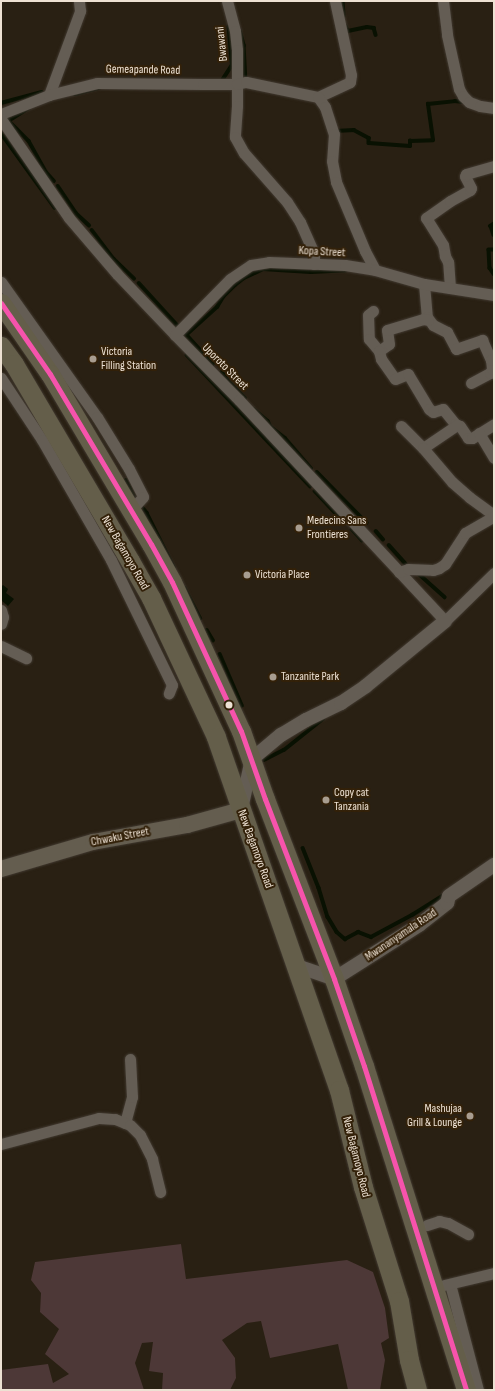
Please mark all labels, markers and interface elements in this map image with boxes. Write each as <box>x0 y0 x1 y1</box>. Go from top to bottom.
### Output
street label: Bwawani <box>213 26 231 62</box>
street label: Gemeapande Road <box>106 62 180 78</box>
street label: Kopa Street <box>298 244 346 260</box>
street label: Uporoto Street <box>199 341 251 393</box>
place label: Victoria Filling Station <box>101 345 156 373</box>
marker: Victoria Filling Station <box>88 354 98 364</box>
street label: New Bagamoyo Road <box>98 514 152 592</box>
place label: Medecins Sans Frontieres <box>307 514 366 542</box>
marker: Medecins Sans Frontieres <box>294 523 304 533</box>
place label: Victoria Place <box>255 568 310 582</box>
marker: Victoria Place <box>242 570 252 580</box>
place label: Tanzanite Park <box>281 670 339 684</box>
marker: Tanzanite Park <box>268 672 278 682</box>
unlabelled marker <box>224 700 234 710</box>
place label: Copy cat Tanzania <box>334 786 369 814</box>
marker: Copy cat Tanzania <box>321 795 331 805</box>
street label: New Bagamoyo Road <box>234 808 276 890</box>
street label: Chwaku Street <box>90 824 150 850</box>
street label: Mwananyamala Road <box>362 906 440 964</box>
place label: Mashujaa Grill & Lounge <box>407 1102 462 1130</box>
marker: Mashujaa Grill & Lounge <box>465 1111 475 1121</box>
street label: New Bagamoyo Road <box>339 1115 373 1199</box>

